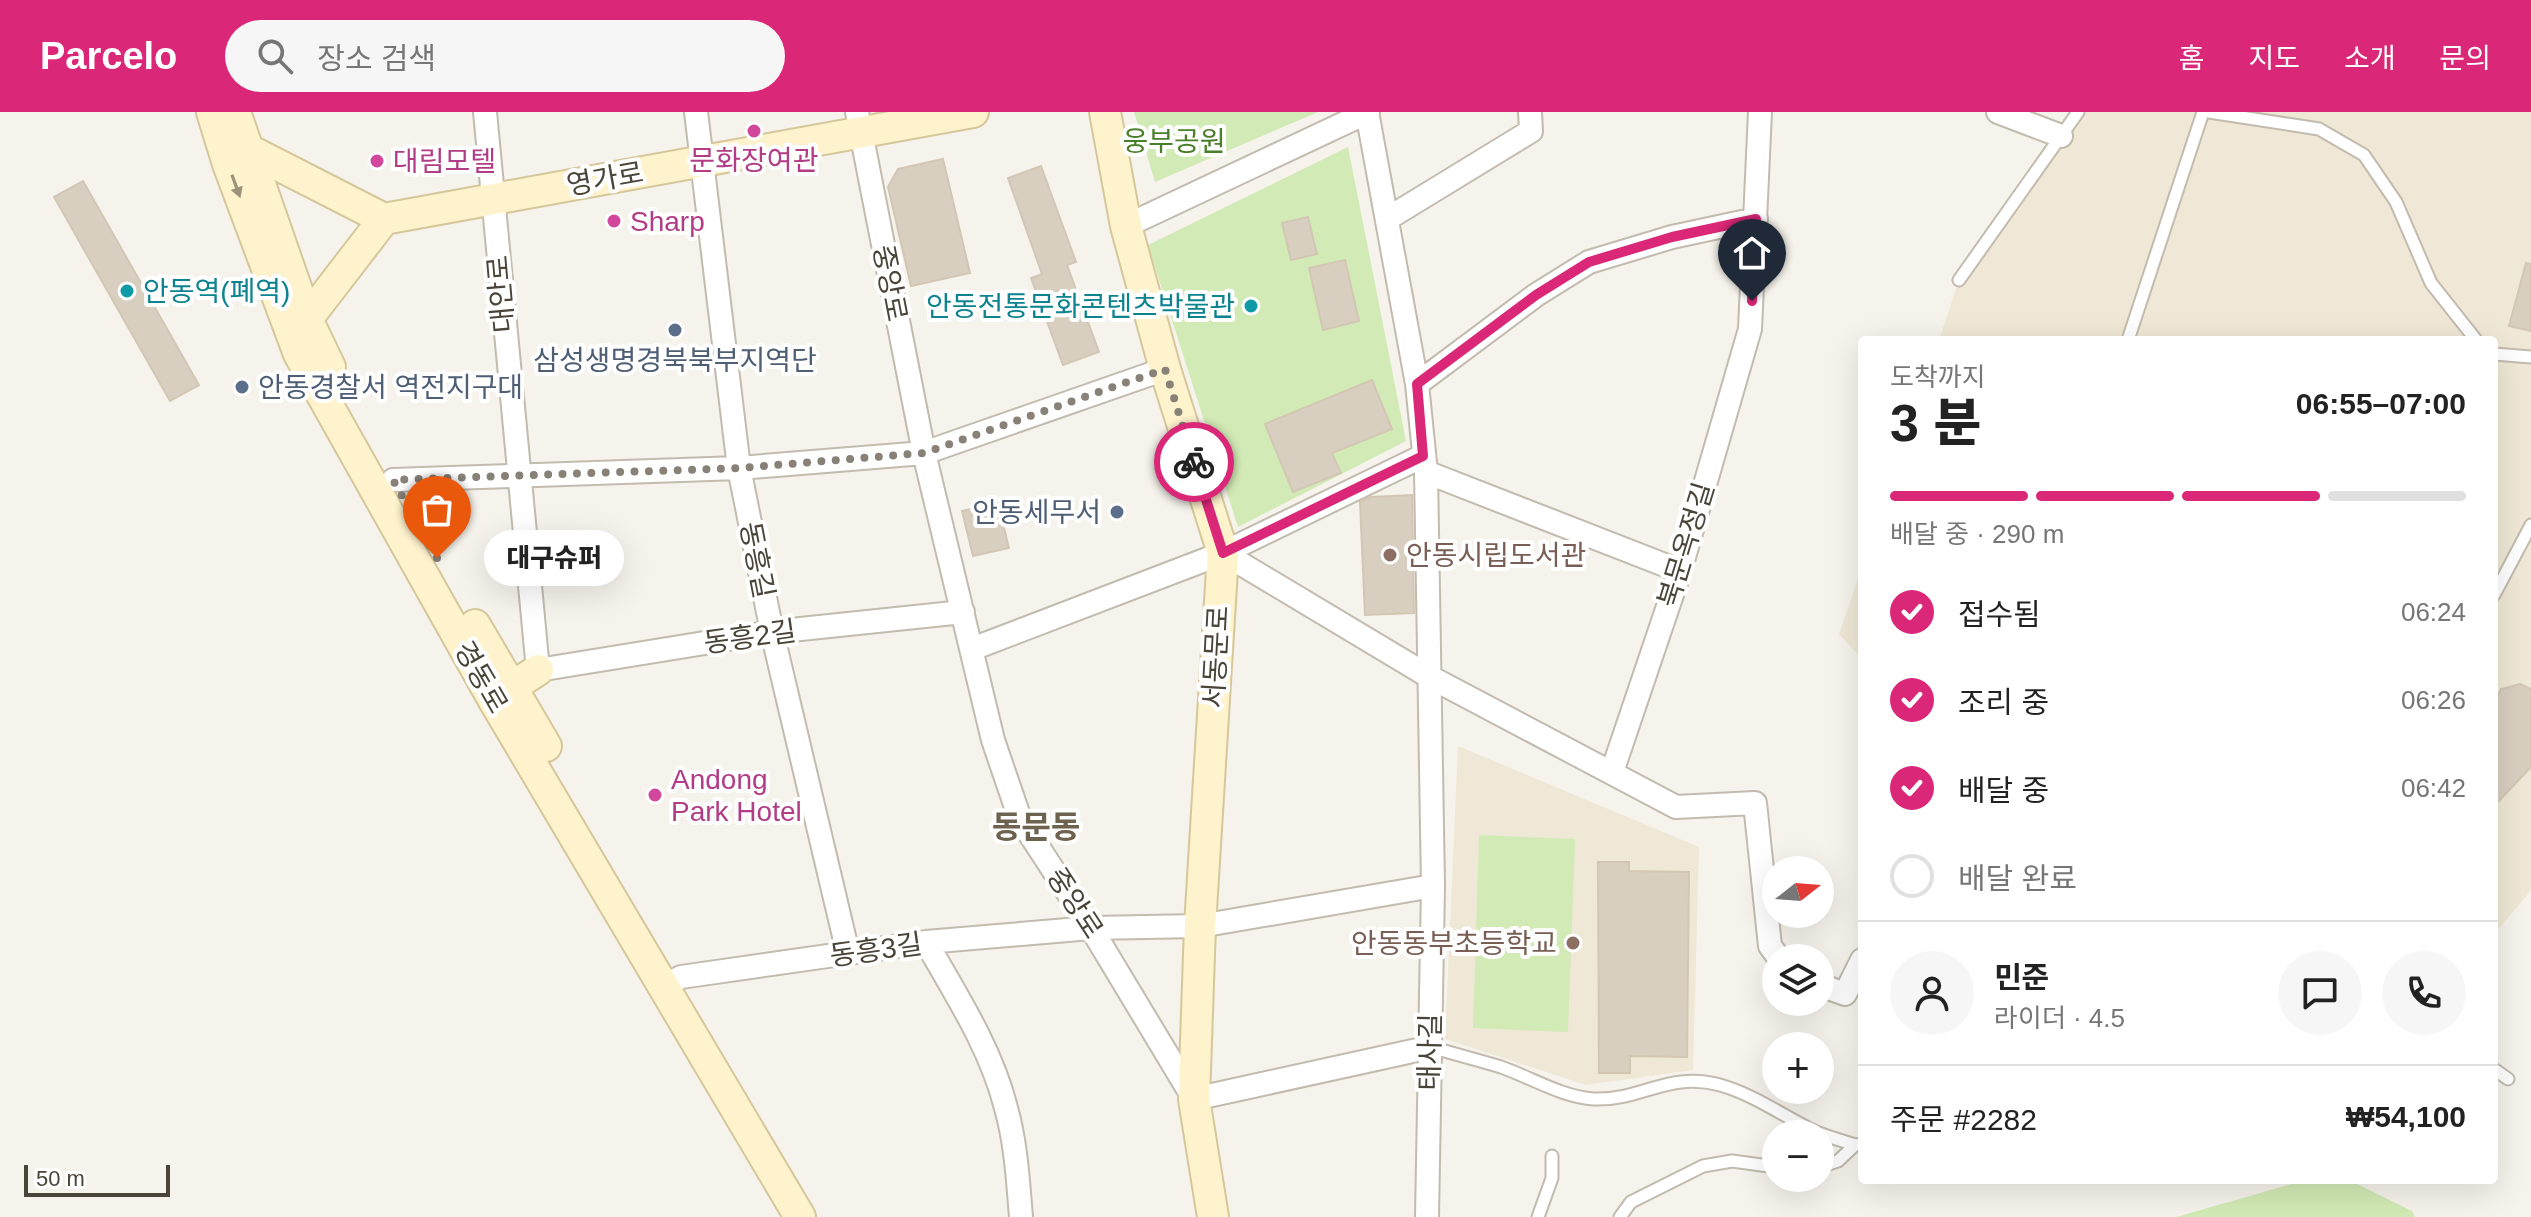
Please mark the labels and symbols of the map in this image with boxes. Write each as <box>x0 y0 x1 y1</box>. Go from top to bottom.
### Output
marker: 문화장여관 <box>745 122 763 140</box>
park label: 웅부공원 <box>1122 126 1226 157</box>
place label: 문화장여관 <box>690 145 818 176</box>
place label: 대림모텔 <box>393 146 496 177</box>
marker: 대림모텔 <box>368 152 386 170</box>
street label: 영가로 <box>564 157 646 201</box>
one-way arrow <box>231 174 243 198</box>
place label: Sharp <box>630 206 705 237</box>
marker: Sharp <box>605 212 623 230</box>
pin <box>1718 219 1786 301</box>
street label: 중앙로 <box>867 242 913 324</box>
street label: 대안로 <box>482 254 520 334</box>
place label: 안동역(폐역) <box>143 276 290 307</box>
marker: 안동역(폐역) <box>118 282 136 300</box>
place label: 안동전통문화콘텐츠박물관 <box>926 291 1235 322</box>
marker: 안동전통문화콘텐츠박물관 <box>1242 297 1260 315</box>
marker: 삼성생명경북북부지역단 <box>666 321 684 339</box>
place label: 삼성생명경북북부지역단 <box>533 345 817 376</box>
place label: 안동경찰서 역전지구대 <box>258 372 523 403</box>
marker: 안동경찰서 역전지구대 <box>233 378 251 396</box>
courier <box>1154 422 1234 502</box>
pin <box>403 476 471 558</box>
street label: 북문옥정길 <box>1652 479 1720 611</box>
place label: 안동세무서 <box>972 497 1101 528</box>
marker: 안동세무서 <box>1108 503 1126 521</box>
street label: 동흥길 <box>734 519 780 601</box>
callout: 대구슈퍼 <box>485 530 625 586</box>
place label: 안동시립도서관 <box>1406 540 1586 571</box>
marker: 안동시립도서관 <box>1381 546 1399 564</box>
street label: 서동문로 <box>1198 605 1234 709</box>
street label: 동흥2길 <box>702 615 798 659</box>
street label: 경동로 <box>448 636 514 718</box>
place label: Andong Park Hotel <box>671 764 802 827</box>
marker: Andong Park Hotel <box>646 786 664 804</box>
district label: 동문동 <box>992 809 1080 845</box>
north arrow <box>1762 856 1834 928</box>
street label: 중앙로 <box>1041 862 1109 944</box>
street label: 동흥3길 <box>828 928 924 972</box>
place label: 안동동부초등학교 <box>1351 928 1557 959</box>
marker: 안동동부초등학교 <box>1564 934 1582 952</box>
street label: 태사길 <box>1414 1013 1446 1091</box>
scale bar <box>24 1161 170 1197</box>

